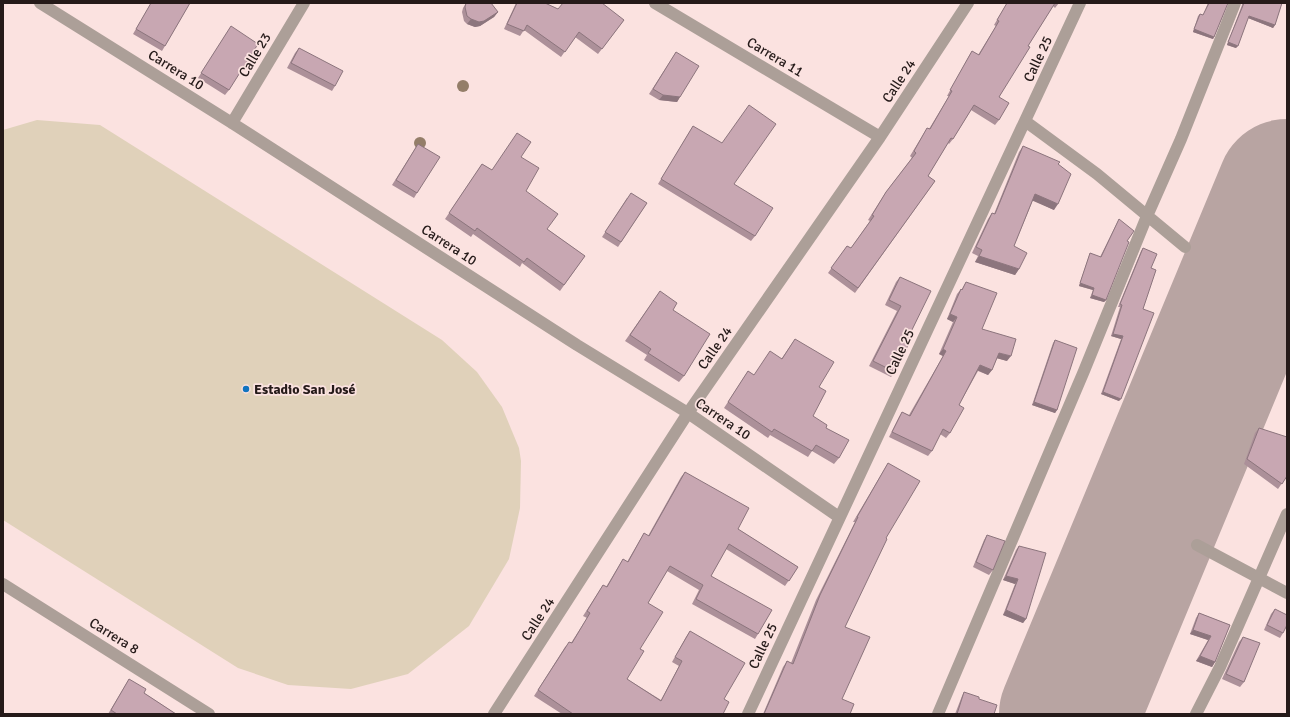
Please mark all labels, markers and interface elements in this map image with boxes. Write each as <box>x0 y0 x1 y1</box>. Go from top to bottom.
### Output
street label: Calle 23 <box>235 30 275 80</box>
street label: Calle 25 <box>1020 33 1056 85</box>
street label: Carrera 11 <box>744 34 806 80</box>
street label: Carrera 10 <box>145 46 207 94</box>
street label: Calle 24 <box>879 56 920 106</box>
street label: Carrera 10 <box>418 221 480 269</box>
street label: Calle 24 <box>694 323 736 373</box>
street label: Calle 25 <box>882 326 918 378</box>
place label: Estadio San José <box>254 381 356 398</box>
marker: Estadio San José <box>241 384 251 394</box>
street label: Carrera 10 <box>692 394 754 444</box>
street label: Calle 24 <box>518 594 559 644</box>
street label: Carrera 8 <box>86 614 142 658</box>
street label: Calle 25 <box>745 620 781 672</box>

